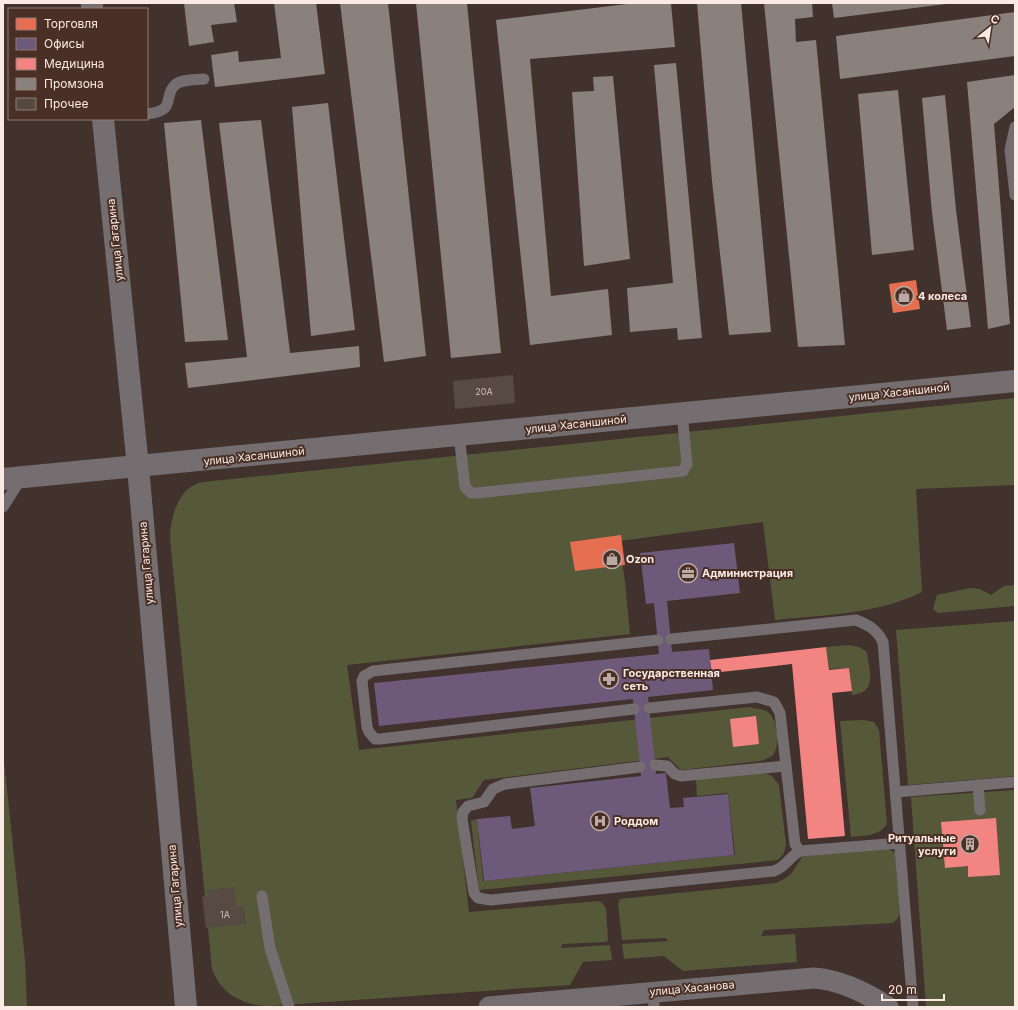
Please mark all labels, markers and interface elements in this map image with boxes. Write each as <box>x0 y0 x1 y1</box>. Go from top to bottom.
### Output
legend <box>8 8 148 120</box>
north arrow <box>970 8 1010 48</box>
text: С <box>988 11 1002 27</box>
text: Торговля <box>44 16 98 31</box>
text: Офисы <box>44 36 84 51</box>
text: Медицина <box>44 56 105 71</box>
text: Промзона <box>44 76 104 91</box>
text: Прочее <box>44 96 89 111</box>
street label: улица Гагарина <box>104 198 126 282</box>
shop icon: 4 колеса <box>893 285 915 307</box>
place label: 4 колеса <box>918 289 967 303</box>
street label: улица Хасаншиной <box>848 380 950 404</box>
house number: 20А <box>475 386 493 397</box>
street label: улица Хасаншиной <box>525 412 627 436</box>
street label: улица Хасаншиной <box>203 444 305 468</box>
street label: улица Гагарина <box>135 521 157 605</box>
shop icon: Ozon <box>601 548 623 570</box>
place label: Ozon <box>626 552 654 566</box>
office icon: Администрация <box>677 562 699 584</box>
place label: Администрация <box>702 566 793 580</box>
place label: Государственная сеть <box>623 666 720 693</box>
pharmacy icon: Государственная сеть <box>598 668 620 690</box>
hospital icon: Роддом <box>589 810 611 832</box>
place label: Роддом <box>614 814 658 828</box>
place label: Ритуальные услуги <box>888 831 956 858</box>
building icon: Ритуальные услуги <box>959 833 981 855</box>
street label: улица Гагарина <box>164 844 186 928</box>
house number: 1А <box>220 909 230 920</box>
scale bar <box>882 976 944 1002</box>
street label: улица Хасанова <box>649 977 735 999</box>
text: 20 m <box>888 982 917 997</box>

